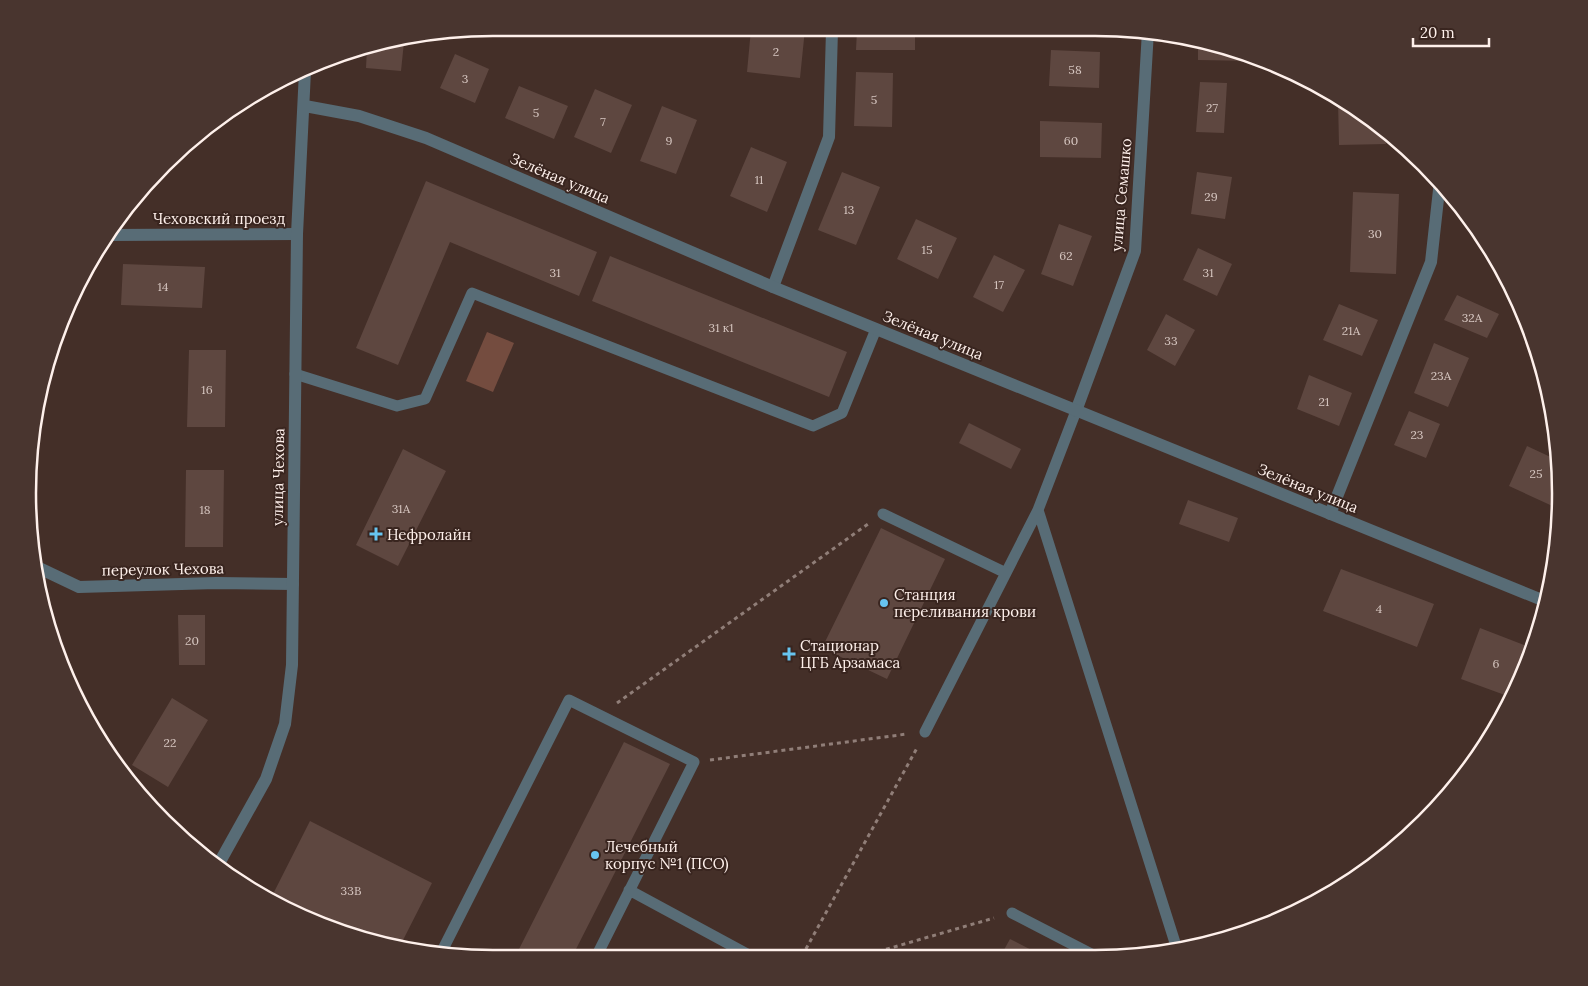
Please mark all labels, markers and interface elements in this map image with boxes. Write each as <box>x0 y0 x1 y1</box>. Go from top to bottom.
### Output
scale bar <box>1413 15 1489 47</box>
text: 20 m <box>1420 23 1455 42</box>
house number: 2 <box>773 44 779 59</box>
house number: 58 <box>1068 62 1082 77</box>
house number: 3 <box>462 71 469 86</box>
house number: 5 <box>871 92 877 107</box>
house number: 27 <box>1206 100 1218 115</box>
house number: 5 <box>533 105 539 120</box>
house number: 7 <box>600 114 606 129</box>
house number: 9 <box>666 133 673 148</box>
house number: 60 <box>1064 133 1078 148</box>
street label: улица Семашко <box>1107 137 1135 252</box>
street label: Зелёная улица <box>507 148 613 208</box>
house number: 11 <box>755 172 763 187</box>
house number: 29 <box>1204 189 1218 204</box>
house number: 13 <box>843 202 855 217</box>
street label: Чеховский проезд <box>153 209 285 228</box>
house number: 30 <box>1368 226 1382 241</box>
house number: 15 <box>922 242 932 257</box>
house number: 62 <box>1059 248 1073 263</box>
house number: 31 <box>549 265 561 280</box>
house number: 31 <box>1202 265 1214 280</box>
house number: 17 <box>994 277 1004 292</box>
house number: 14 <box>158 279 169 294</box>
street label: Зелёная улица <box>880 306 986 364</box>
house number: 32А <box>1462 310 1483 325</box>
house number: 31 к1 <box>708 320 734 335</box>
house number: 21А <box>1342 323 1361 338</box>
house number: 33 <box>1164 333 1178 348</box>
house number: 23А <box>1431 368 1452 383</box>
house number: 16 <box>201 382 213 397</box>
house number: 21 <box>1319 394 1329 409</box>
house number: 23 <box>1411 427 1424 442</box>
street label: улица Чехова <box>268 428 288 526</box>
street label: Зелёная улица <box>1255 459 1361 517</box>
house number: 25 <box>1530 466 1542 481</box>
house number: 31А <box>392 501 411 516</box>
house number: 18 <box>199 502 211 517</box>
place label: Нефролайн <box>387 525 471 544</box>
marker: Нефролайн <box>369 527 383 541</box>
street label: переулок Чехова <box>102 558 225 580</box>
place label: Станция переливания крови <box>894 585 1036 621</box>
marker: Станция переливания крови <box>878 597 890 609</box>
house number: 4 <box>1376 601 1383 616</box>
house number: 20 <box>185 633 199 648</box>
place label: Стационар ЦГБ Арзамаса <box>800 636 900 672</box>
marker: Стационар ЦГБ Арзамаса <box>782 647 796 661</box>
house number: 6 <box>1493 656 1500 671</box>
house number: 22 <box>164 735 176 750</box>
place label: Лечебный корпус №1 (ПСО) <box>605 837 729 874</box>
marker: Лечебный корпус №1 (ПСО) <box>589 849 601 861</box>
house number: 33В <box>341 883 361 898</box>

